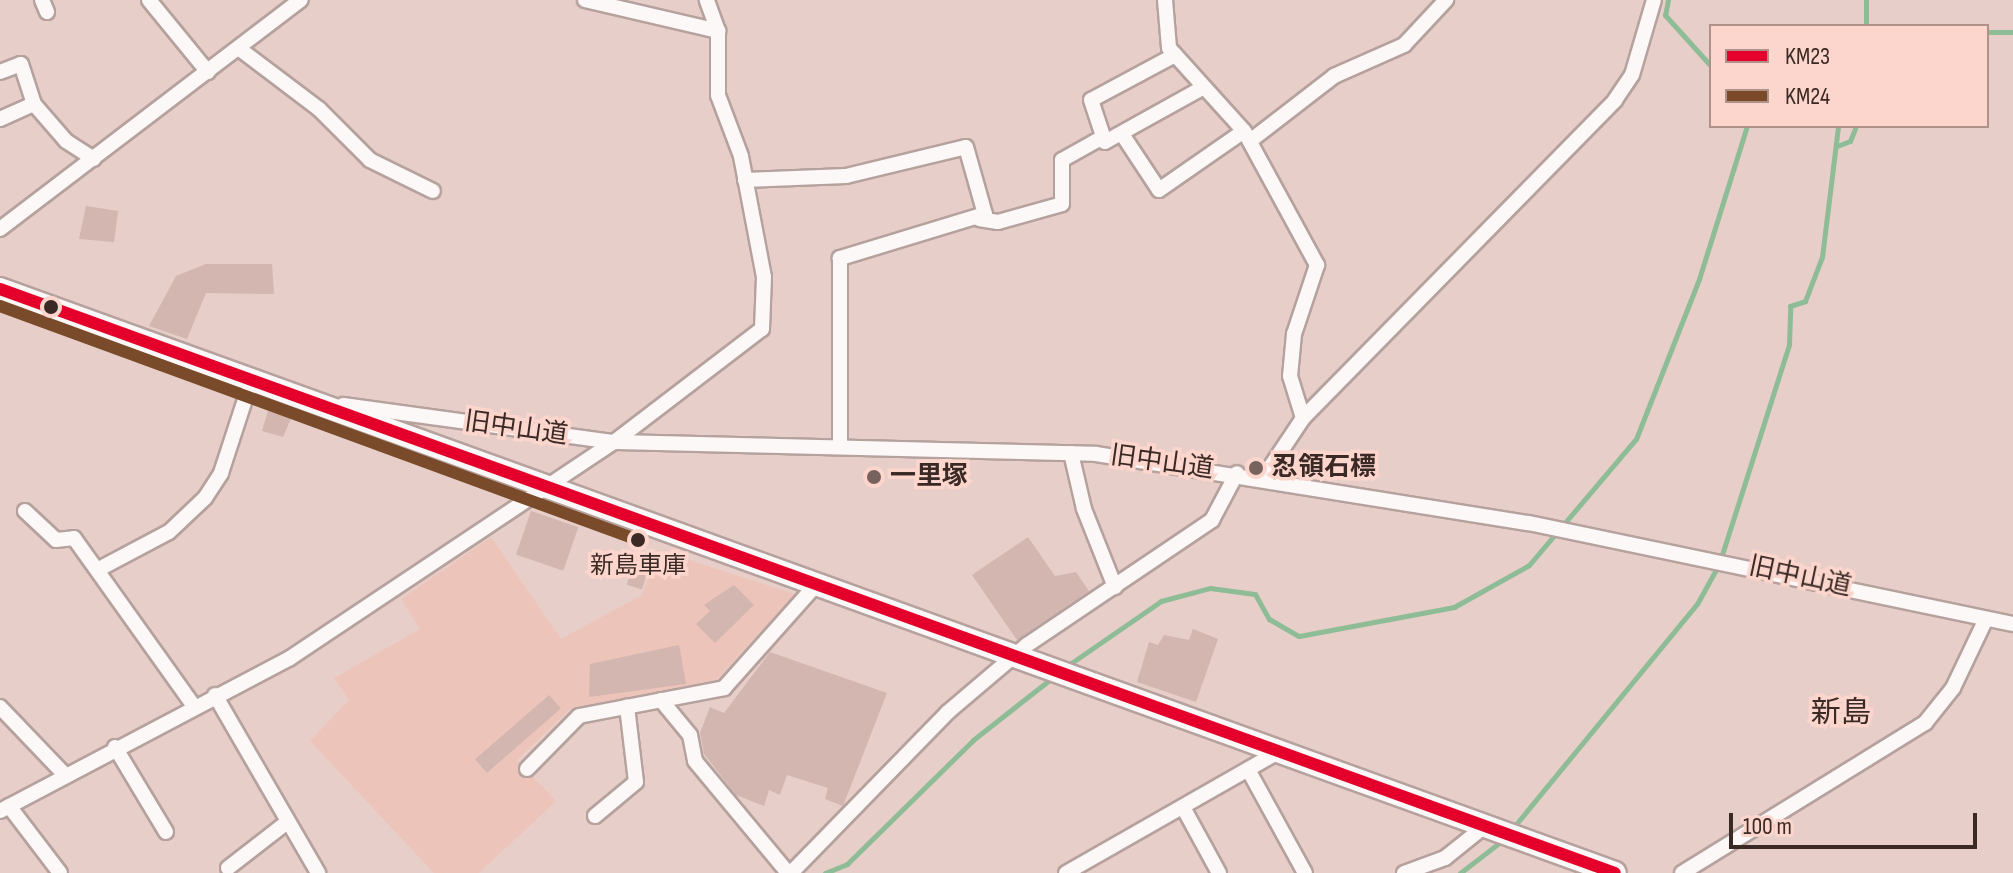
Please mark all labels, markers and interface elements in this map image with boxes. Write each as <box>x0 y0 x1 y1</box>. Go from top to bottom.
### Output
legend <box>1709 24 1989 128</box>
text: KM23 <box>1785 42 1830 71</box>
text: KM24 <box>1785 82 1830 111</box>
unlabelled marker <box>43 299 59 315</box>
street label: 旧中山道 <box>462 406 570 452</box>
street label: 旧中山道 <box>1108 440 1216 486</box>
place label: 忍領石標 <box>1272 452 1376 484</box>
marker: 忍領石標 <box>1247 459 1265 477</box>
place label: 一里塚 <box>890 461 968 493</box>
marker: 一里塚 <box>865 468 883 486</box>
marker: 新島車庫 <box>630 532 646 548</box>
street label: 旧中山道 <box>1746 551 1854 603</box>
place label: 新島車庫 <box>590 552 686 580</box>
district label: 新島 <box>1811 695 1871 731</box>
scale bar <box>1733 797 1981 847</box>
text: 100 m <box>1743 812 1792 841</box>

